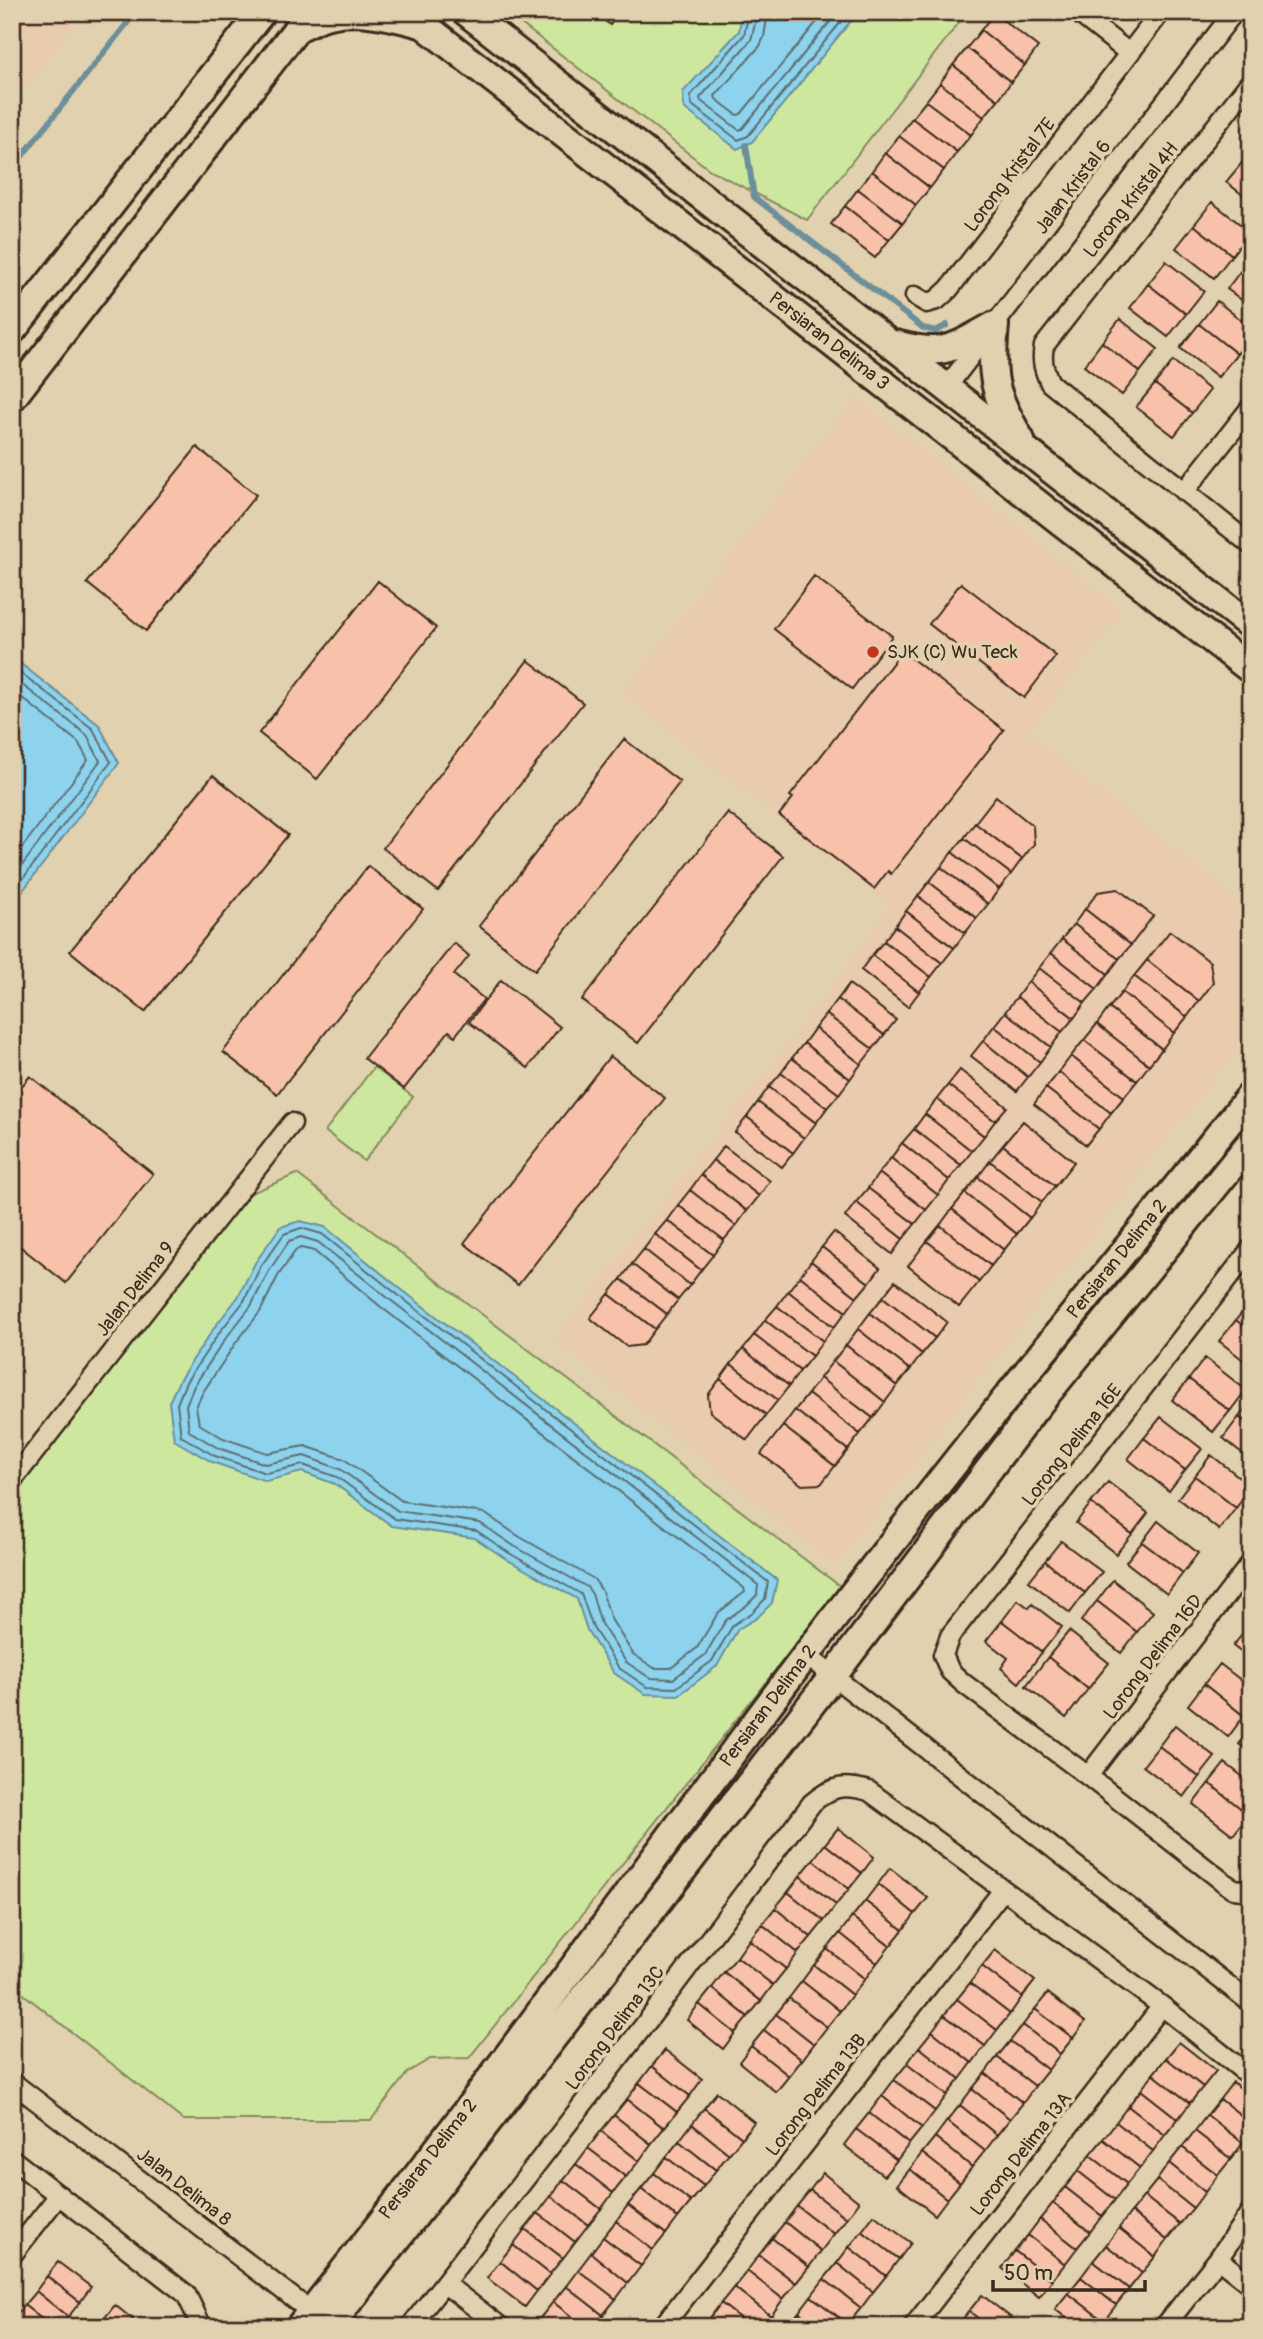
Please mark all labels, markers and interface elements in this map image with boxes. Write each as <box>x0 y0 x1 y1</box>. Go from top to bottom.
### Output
street label: Lorong Kristal 7E <box>959 113 1061 237</box>
street label: Jalan Kristal 6 <box>1030 135 1116 239</box>
street label: Lorong Kristal 4H <box>1078 137 1184 263</box>
street label: Persiaran Delima 3 <box>764 286 894 396</box>
place label: SJK (C) Wu Teck <box>887 640 1018 664</box>
marker: SJK (C) Wu Teck <box>865 644 881 660</box>
street label: Persiaran Delima 2 <box>1062 1195 1172 1323</box>
street label: Jalan Delima 9 <box>90 1237 180 1341</box>
street label: Lorong Delima 16E <box>1017 1379 1127 1511</box>
street label: Lorong Delima 16D <box>1098 1590 1208 1724</box>
street label: Persiaran Delima 2 <box>714 1640 822 1772</box>
street label: Lorong Delima 13C <box>560 1961 670 2095</box>
street label: Lorong Delima 13B <box>761 2029 871 2161</box>
street label: Lorong Delima 13A <box>965 2087 1077 2221</box>
street label: Persiaran Delima 2 <box>373 2094 483 2224</box>
street label: Jalan Delima 8 <box>132 2143 236 2231</box>
scale bar <box>993 2248 1146 2292</box>
text: 50 m <box>1004 2260 1053 2287</box>

